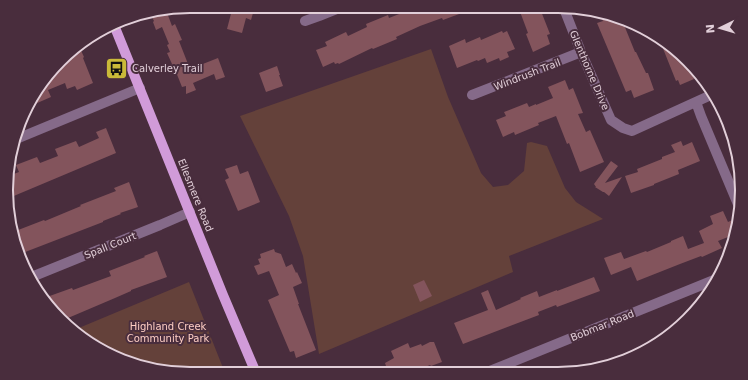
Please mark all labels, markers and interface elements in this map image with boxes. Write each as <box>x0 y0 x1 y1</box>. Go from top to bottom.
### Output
north arrow <box>700 8 740 48</box>
text: N <box>704 24 717 34</box>
street label: Glenthorne Drive <box>568 29 611 112</box>
bus stop icon: Calverley Trail <box>103 55 129 81</box>
street label: Windrush Trail <box>492 57 562 92</box>
place label: Calverley Trail <box>132 63 203 74</box>
street label: Ellesmere Road <box>176 157 215 233</box>
street label: Spall Court <box>83 230 138 261</box>
street label: Bobmar Road <box>569 308 636 343</box>
park label: Highland Creek Community Park <box>127 321 210 344</box>

